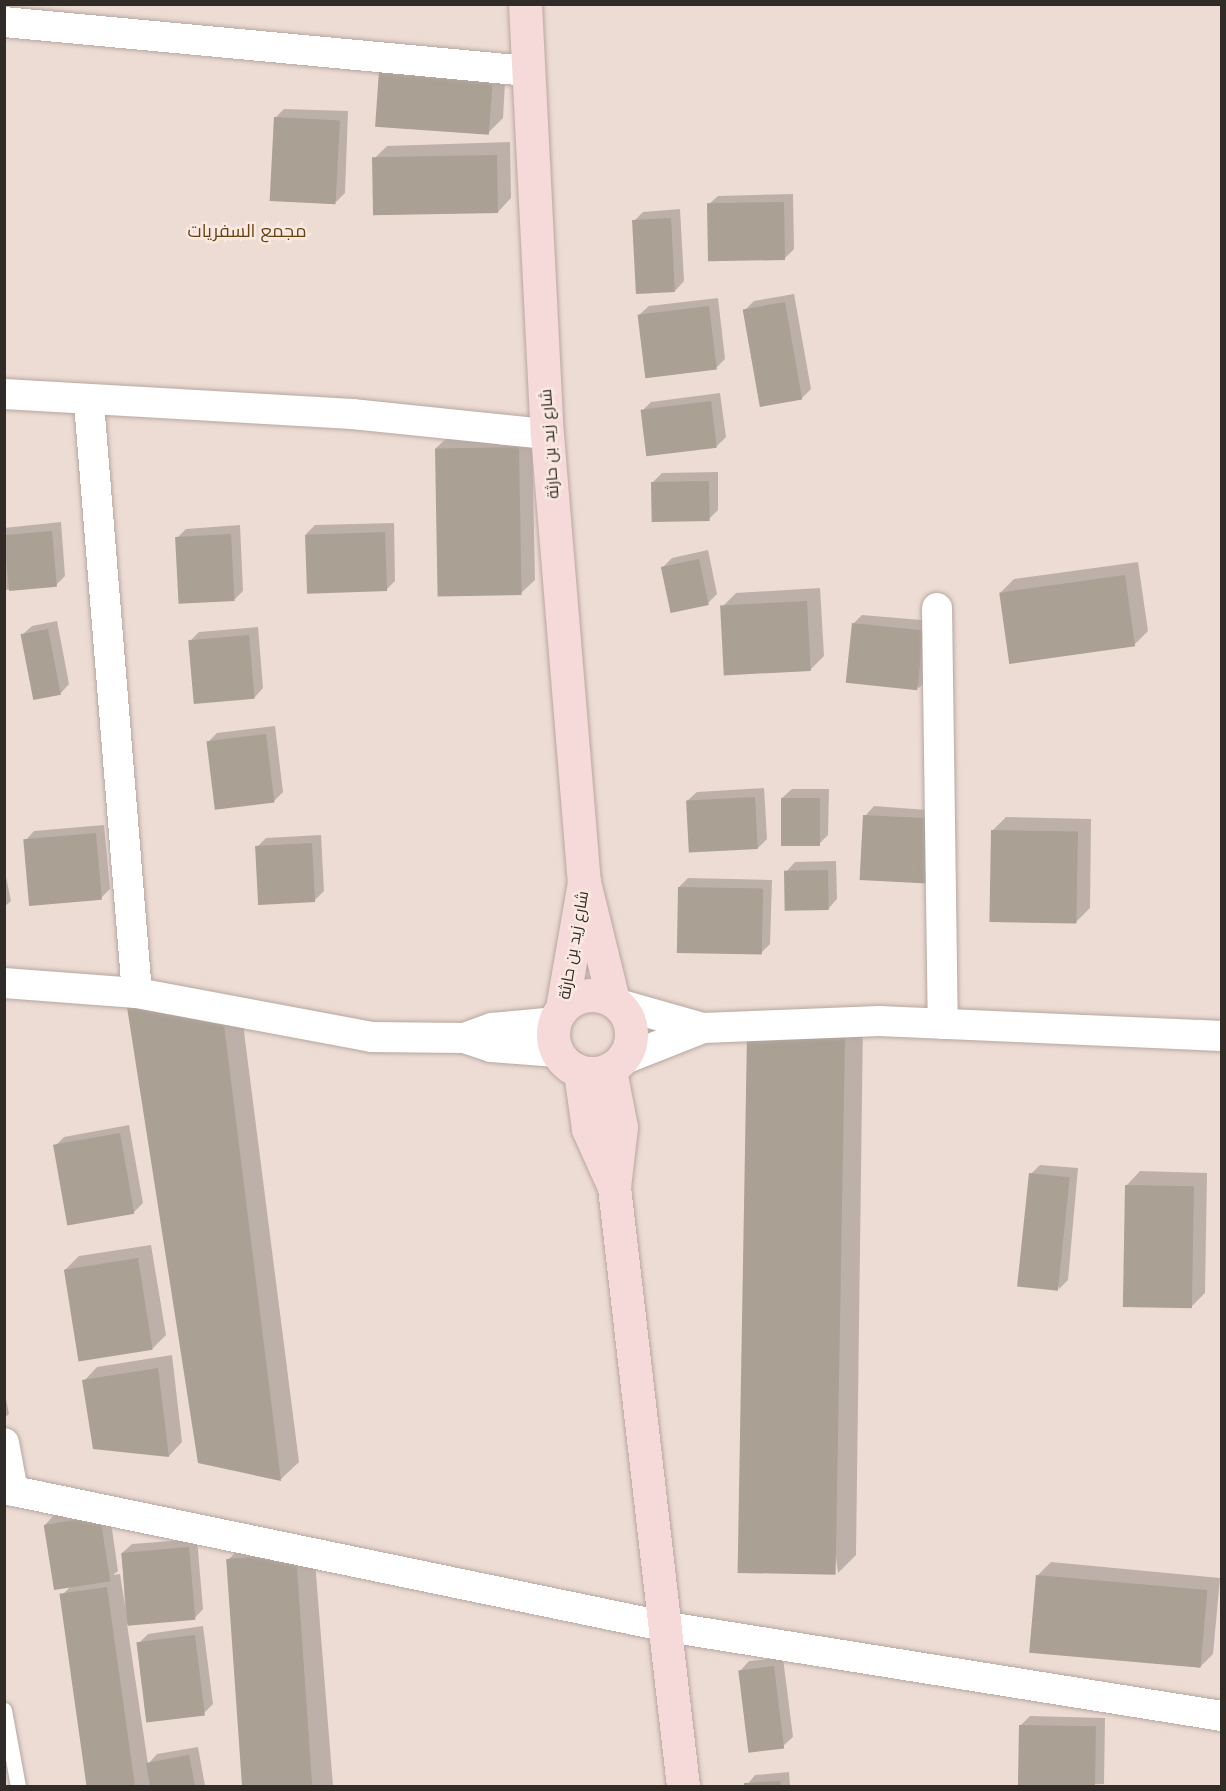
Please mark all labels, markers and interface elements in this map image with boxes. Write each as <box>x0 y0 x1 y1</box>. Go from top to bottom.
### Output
district label: مجمع السفريات <box>187 220 307 242</box>
street label: شارع زيد بن حارثة <box>536 389 562 499</box>
street label: شارع زيد بن حارثة <box>554 889 592 1001</box>

